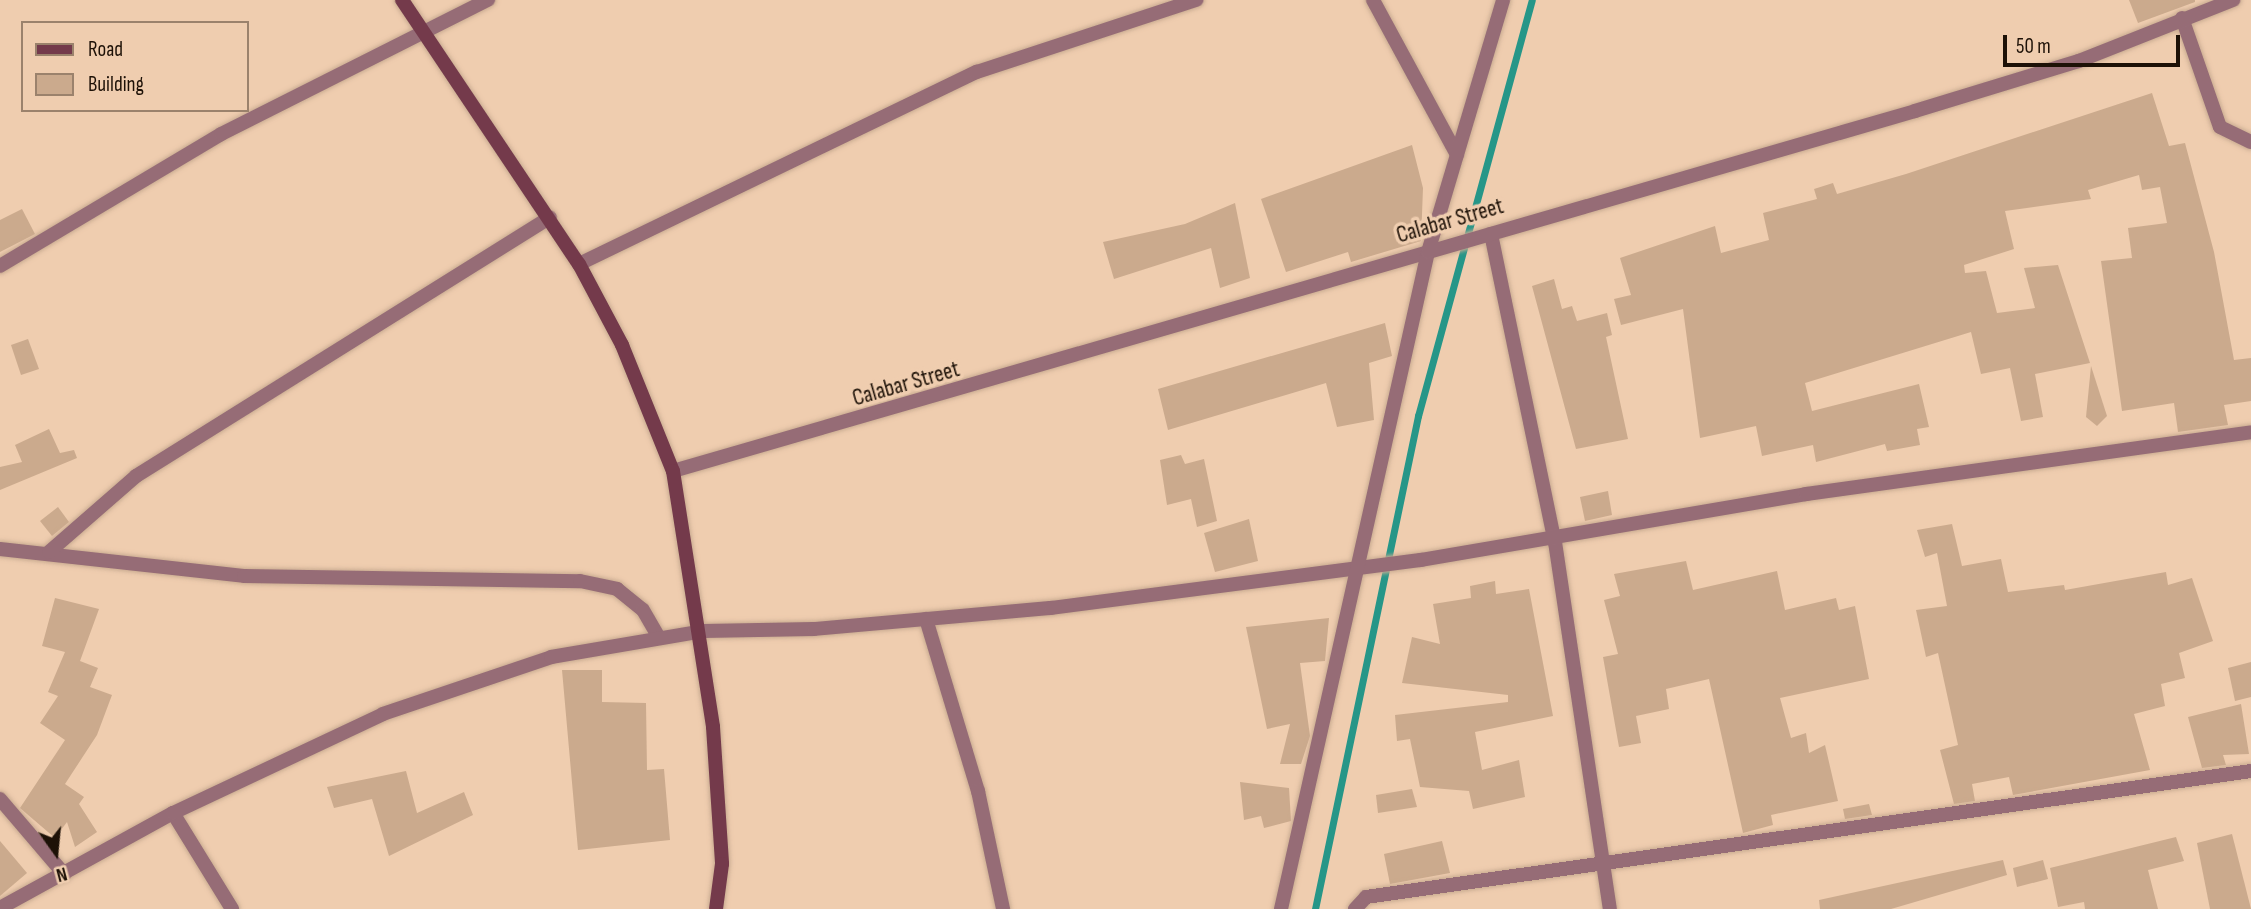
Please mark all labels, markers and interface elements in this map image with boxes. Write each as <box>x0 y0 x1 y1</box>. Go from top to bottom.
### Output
legend <box>21 21 248 112</box>
scale bar <box>2006 21 2183 65</box>
text: 50 m <box>2016 34 2051 59</box>
text: Road <box>88 37 123 62</box>
text: Building <box>88 72 144 97</box>
street label: Calabar Street <box>1393 193 1507 249</box>
street label: Calabar Street <box>849 356 963 412</box>
north arrow <box>21 818 91 888</box>
text: N <box>54 861 69 886</box>

